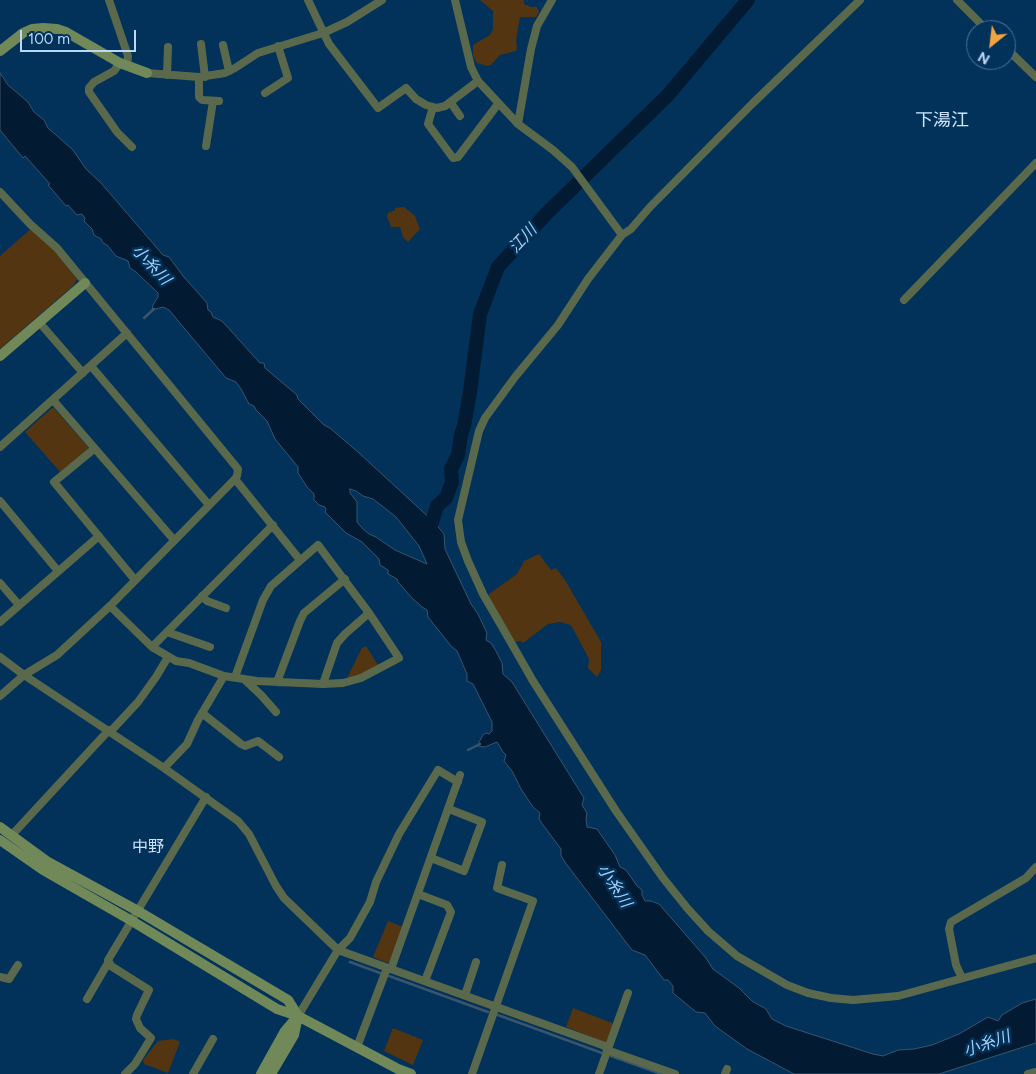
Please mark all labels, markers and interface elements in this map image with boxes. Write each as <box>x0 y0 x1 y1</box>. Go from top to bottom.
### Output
scale bar <box>22 20 139 52</box>
north arrow <box>966 20 1016 70</box>
text: 100 m <box>28 30 70 48</box>
text: N <box>975 48 993 68</box>
district label: 下湯江 <box>915 110 969 132</box>
water label: 江川 <box>505 221 541 257</box>
water label: 小糸川 <box>128 241 174 289</box>
district label: 中野 <box>132 837 164 857</box>
water label: 小糸川 <box>593 861 635 911</box>
water label: 小糸川 <box>961 1027 1013 1061</box>

